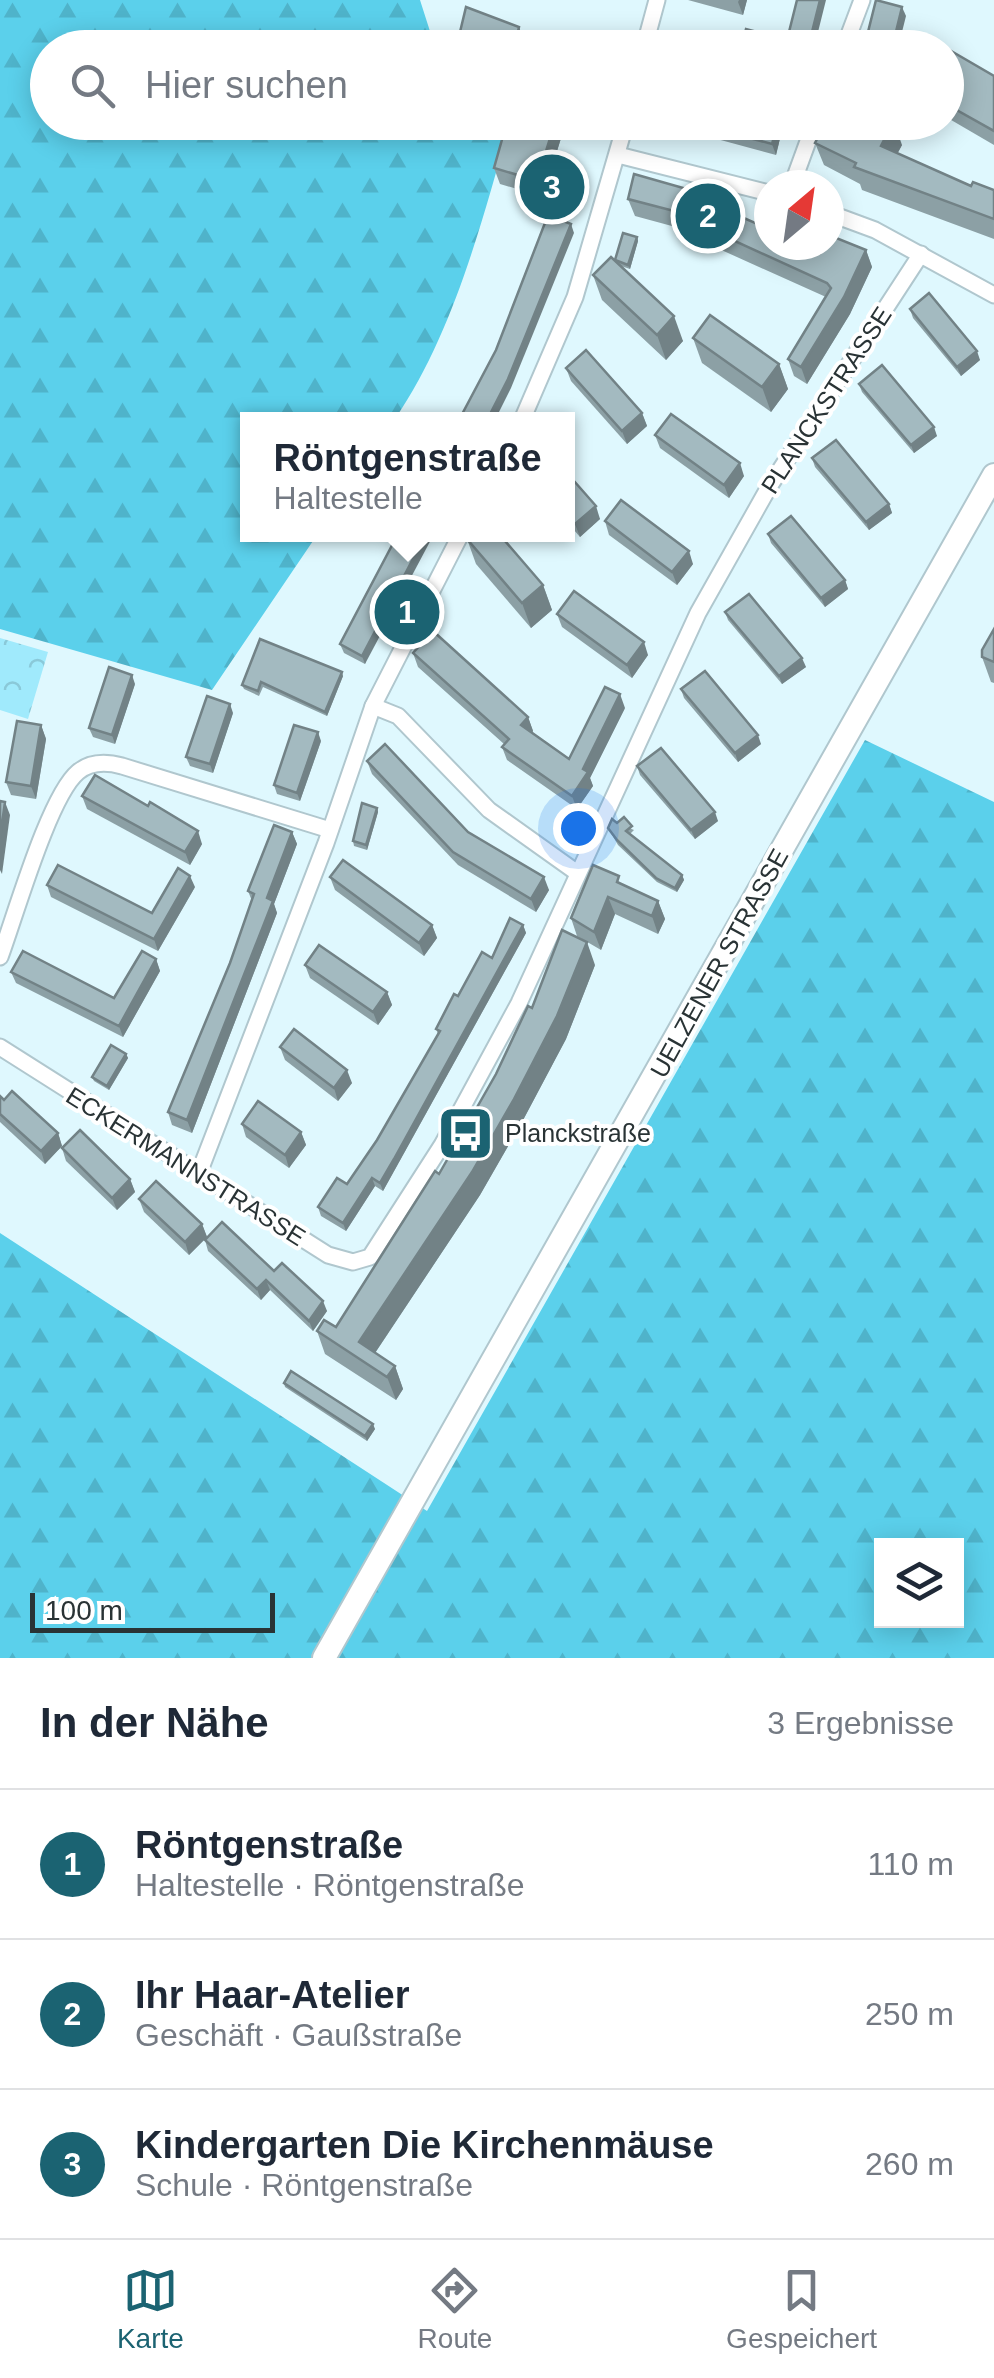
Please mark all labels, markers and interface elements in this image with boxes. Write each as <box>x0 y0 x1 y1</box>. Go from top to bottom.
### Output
search box <box>30 30 964 140</box>
icon: search <box>65 58 120 113</box>
text: Hier suchen <box>145 64 348 106</box>
pin: 3 <box>520 150 584 224</box>
north arrow <box>754 170 844 260</box>
pin: 2 <box>676 178 740 254</box>
street label: PLANCKSTRASSE <box>755 301 897 499</box>
popup <box>240 412 575 542</box>
text: Röntgenstraße <box>273 437 542 479</box>
text: Haltestelle <box>273 480 423 516</box>
pin: 1 <box>374 574 440 650</box>
your location <box>553 803 604 854</box>
street label: UELZENER STRASSE <box>644 844 794 1082</box>
street label: ECKERMANNSTRASSE <box>61 1081 311 1251</box>
bus stop icon: Planckstraße <box>436 1103 496 1163</box>
place label: Planckstraße <box>505 1119 651 1147</box>
map controls <box>874 1538 964 1628</box>
button: layers <box>874 1538 964 1628</box>
scale bar <box>30 1588 275 1632</box>
text: 100 m <box>45 1595 123 1626</box>
text: In der Nähe <box>40 1699 269 1746</box>
text: 3 Ergebnisse <box>767 1705 954 1741</box>
text: Röntgenstraße <box>135 1824 403 1866</box>
text: 1 <box>64 1846 81 1882</box>
text: 110 m <box>867 1846 954 1882</box>
text: Haltestelle · Röntgenstraße <box>135 1867 525 1903</box>
text: Ihr Haar-Atelier <box>135 1974 410 2016</box>
text: 2 <box>64 1996 81 2032</box>
text: 250 m <box>865 1996 954 2032</box>
text: Geschäft · Gaußstraße <box>135 2017 462 2053</box>
text: Kindergarten Die Kirchenmäuse <box>135 2124 714 2166</box>
text: 3 <box>64 2146 81 2182</box>
text: 260 m <box>865 2146 954 2182</box>
text: Schule · Röntgenstraße <box>135 2167 473 2203</box>
tab: Karte <box>117 2263 184 2355</box>
tab: Route <box>418 2263 492 2355</box>
tab: Gespeichert <box>726 2263 877 2355</box>

